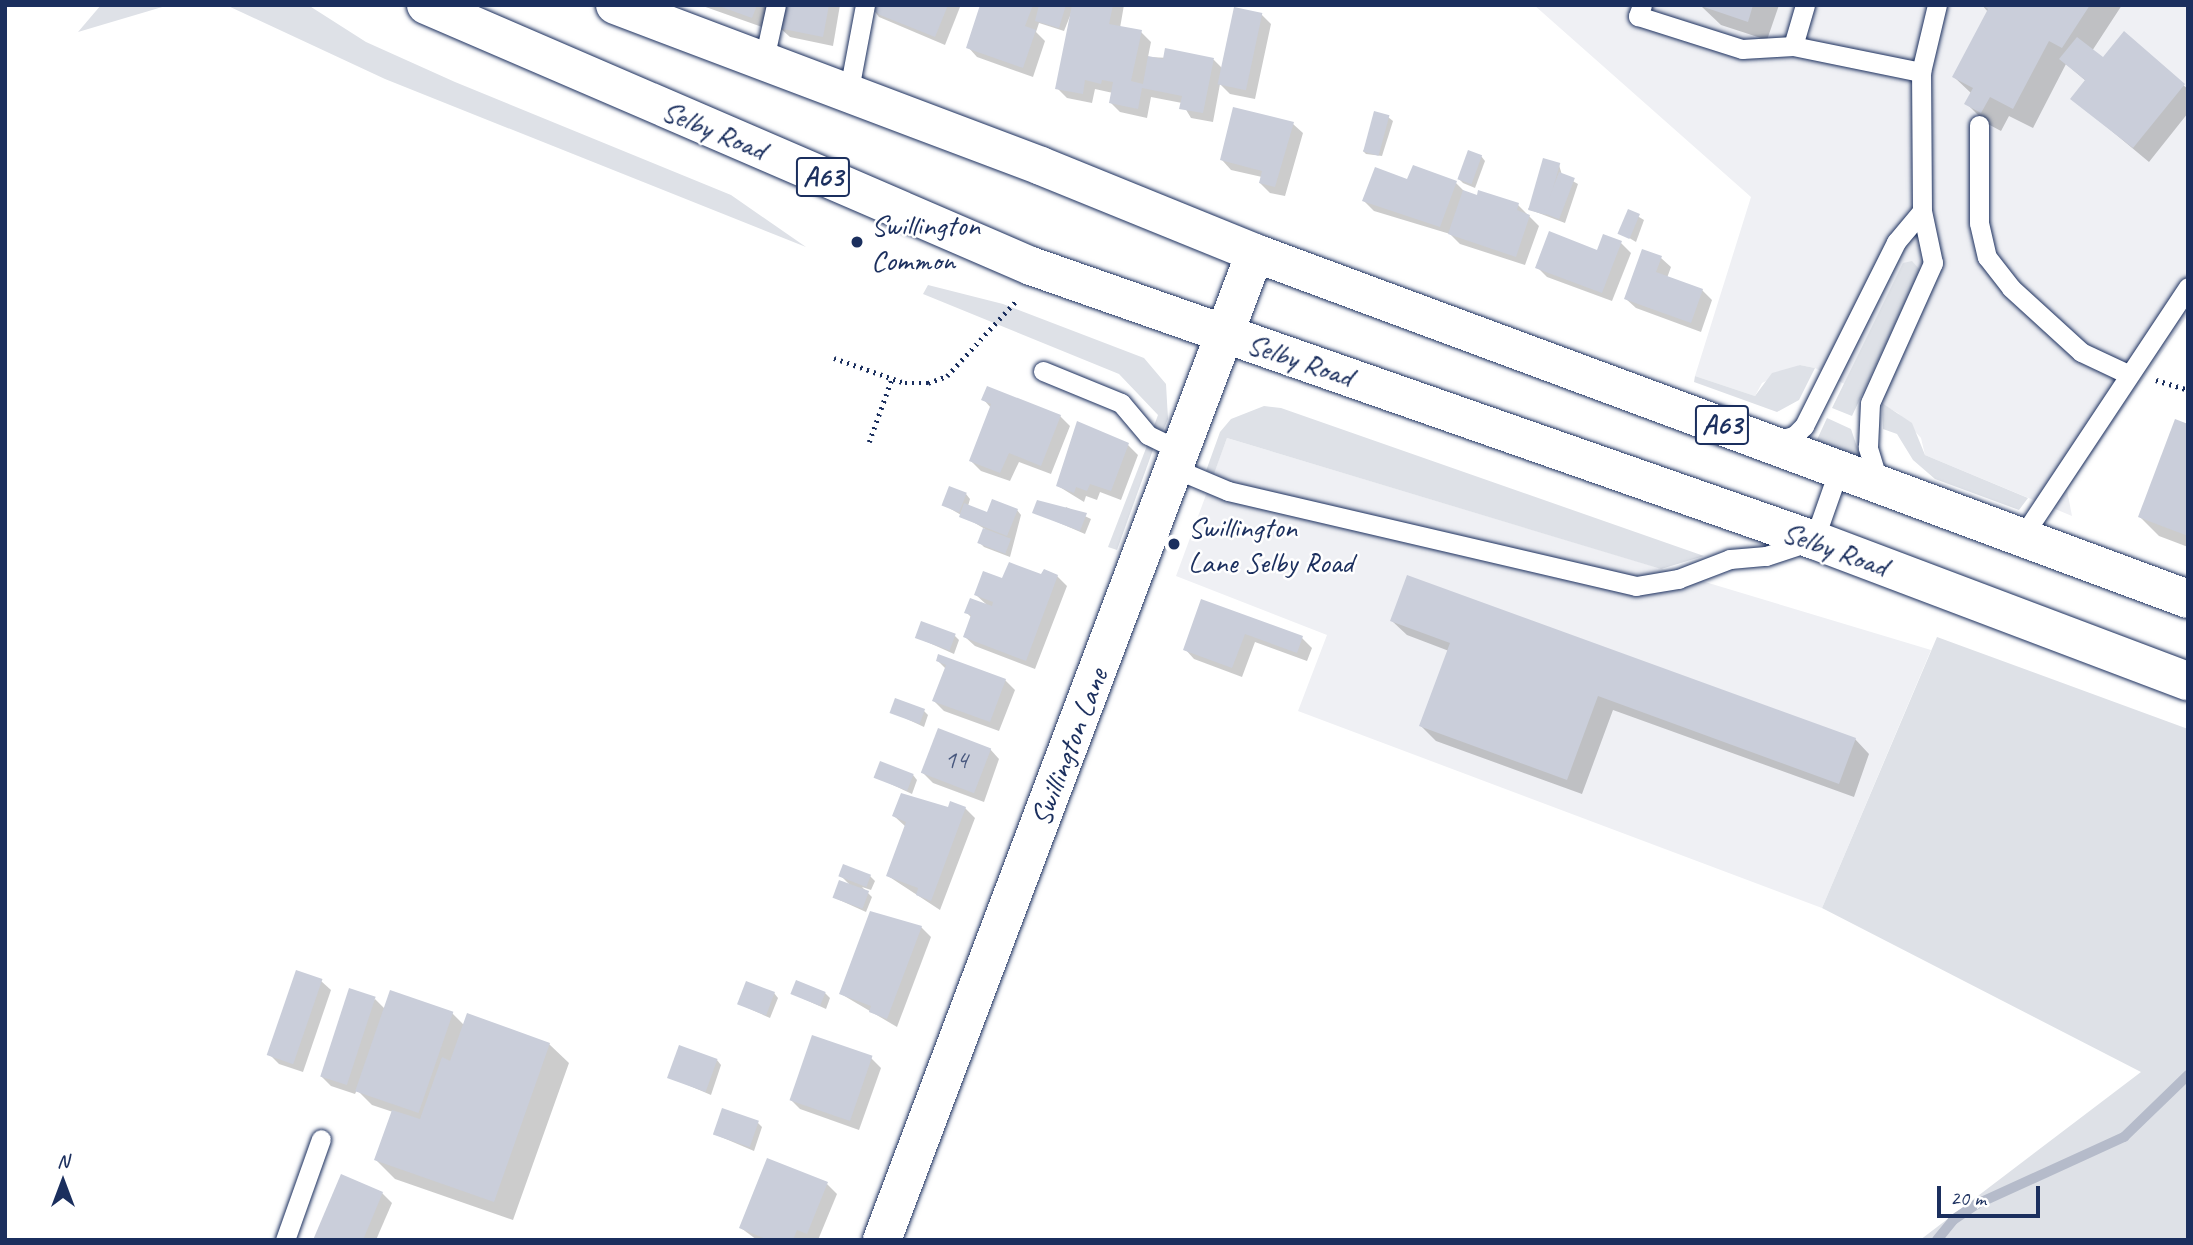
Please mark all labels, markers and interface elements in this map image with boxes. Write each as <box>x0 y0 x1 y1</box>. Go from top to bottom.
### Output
street label: Selby Road <box>656 92 772 168</box>
road number: A63 <box>795 152 851 202</box>
place label: Swillington Common <box>871 207 980 278</box>
marker: Swillington Common <box>849 234 865 250</box>
street label: Selby Road <box>1242 325 1358 395</box>
road number: A63 <box>1694 400 1750 450</box>
place label: Swillington Lane Selby Road <box>1188 509 1354 580</box>
street label: Selby Road <box>1777 513 1893 585</box>
marker: Swillington Lane Selby Road <box>1166 536 1182 552</box>
street label: Swillington Lane <box>1023 663 1115 831</box>
house number: 14 <box>944 744 968 776</box>
north arrow <box>28 1147 98 1217</box>
text: N <box>57 1149 69 1173</box>
scale bar <box>1941 1172 2044 1216</box>
text: 20 m <box>1950 1185 1986 1211</box>

